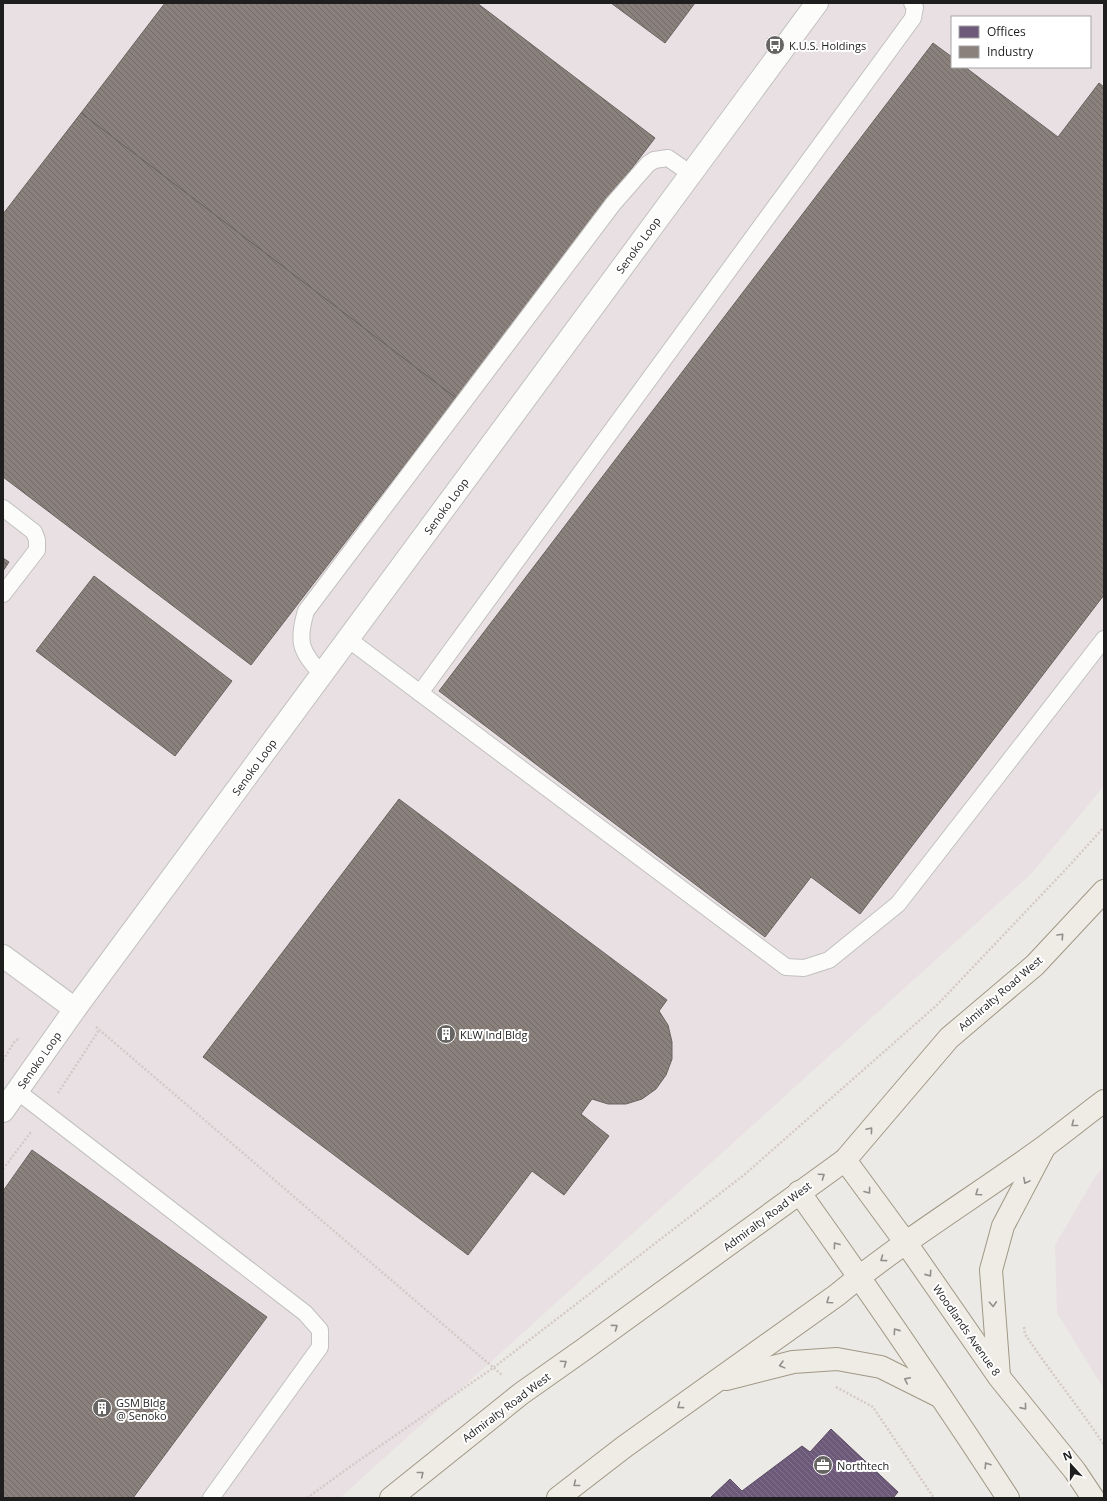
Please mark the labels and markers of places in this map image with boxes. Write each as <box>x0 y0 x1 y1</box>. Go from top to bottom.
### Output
bus stop icon: K.U.S. Holdings <box>764 34 786 56</box>
place label: K.U.S. Holdings <box>789 38 866 53</box>
building icon: KLW Ind Bldg <box>435 1023 457 1045</box>
place label: KLW Ind Bldg <box>460 1027 528 1042</box>
place label: GSM Bldg @ Senoko <box>116 1395 167 1423</box>
building icon: GSM Bldg @ Senoko <box>91 1397 113 1419</box>
office icon: Northtech <box>812 1454 834 1476</box>
place label: Northtech <box>837 1458 889 1473</box>

